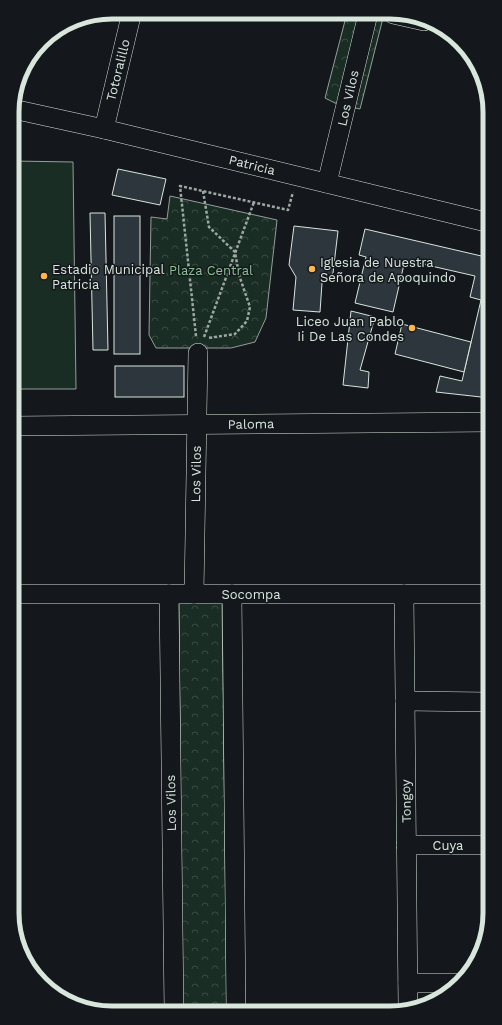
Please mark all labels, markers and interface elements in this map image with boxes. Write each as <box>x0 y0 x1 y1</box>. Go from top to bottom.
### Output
street label: Totoralillo <box>103 37 133 102</box>
street label: Los Vilos <box>334 69 362 127</box>
street label: Patricia <box>227 152 277 178</box>
place label: Iglesia de Nuestra Señora de Apoquindo <box>320 255 456 285</box>
place label: Estadio Municipal Patricia <box>52 262 165 292</box>
park label: Plaza Central <box>169 263 253 278</box>
marker: Iglesia de Nuestra Señora de Apoquindo <box>307 264 317 274</box>
marker: Estadio Municipal Patricia <box>39 271 49 281</box>
place label: Liceo Juan Pablo Ii De Las Condes <box>296 314 404 344</box>
marker: Liceo Juan Pablo Ii De Las Condes <box>407 323 417 333</box>
street label: Paloma <box>227 416 275 432</box>
street label: Los Vilos <box>188 445 204 502</box>
street label: Socompa <box>221 587 281 602</box>
street label: Los Vilos <box>163 774 179 831</box>
street label: Tongoy <box>398 779 414 823</box>
street label: Cuya <box>433 838 464 853</box>

